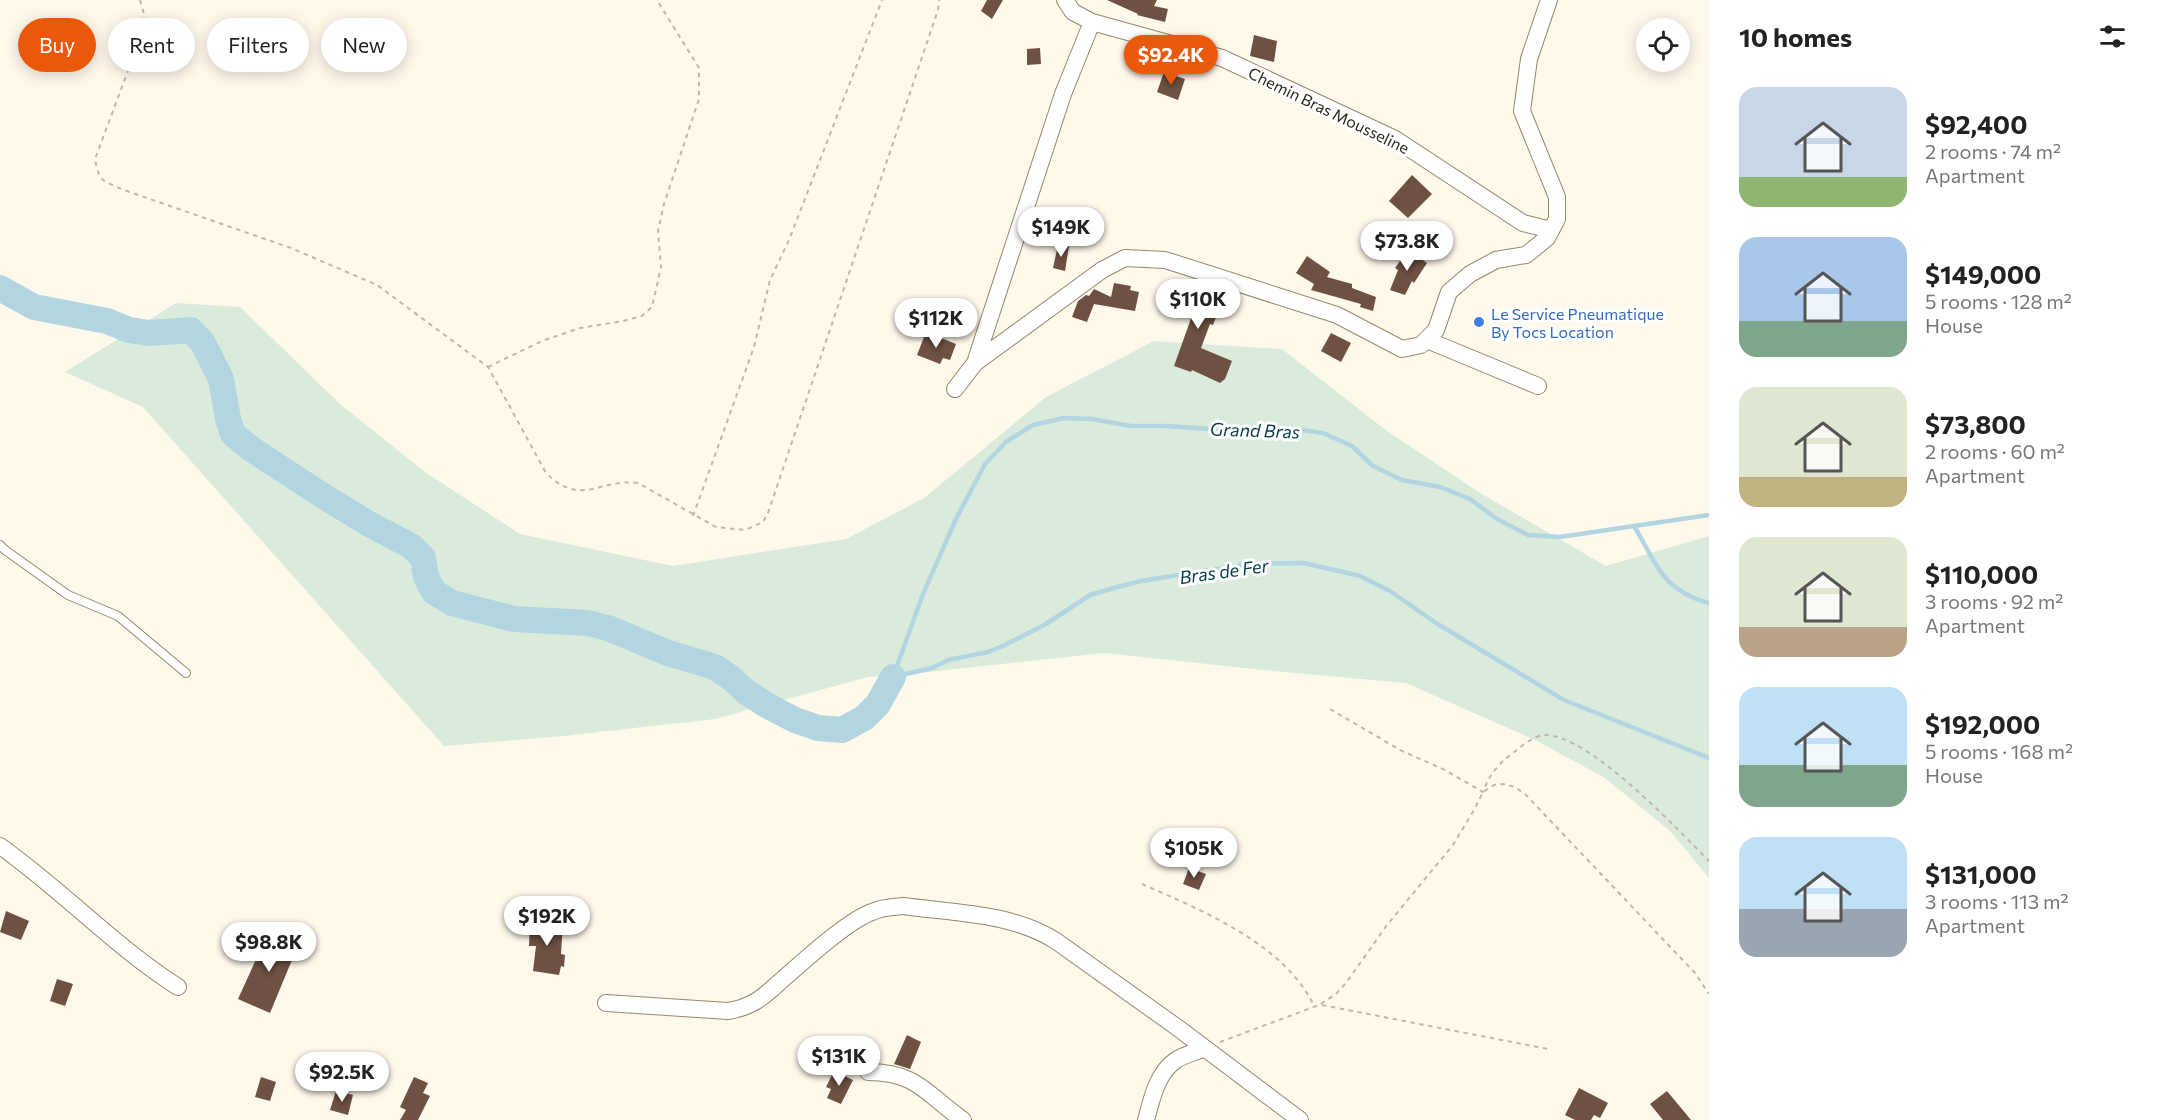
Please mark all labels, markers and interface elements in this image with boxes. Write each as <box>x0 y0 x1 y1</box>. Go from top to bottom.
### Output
chip: Buy <box>18 18 96 72</box>
chip: Rent <box>108 18 195 72</box>
chip: Filters <box>207 18 309 72</box>
chip: New <box>321 18 407 72</box>
map controls <box>1636 18 1690 72</box>
button: locate <box>1636 18 1690 72</box>
icon: filters <box>2096 20 2129 53</box>
text: 10 homes <box>1739 21 1852 52</box>
pin: $92.4K <box>1122 35 1220 86</box>
text: $92.4K <box>1138 42 1204 66</box>
street label: Chemin Bras Mousseline <box>1245 63 1413 157</box>
text: $92,400 <box>1925 108 2027 139</box>
icon: home <box>1787 111 1859 183</box>
text: 2 rooms · 74 m² <box>1925 139 2061 163</box>
text: Apartment <box>1925 163 2025 187</box>
pin: $149K <box>1019 207 1103 258</box>
text: $149K <box>1031 214 1091 238</box>
pin: $73.8K <box>1358 221 1456 272</box>
text: $73.8K <box>1374 228 1440 252</box>
text: $149,000 <box>1925 258 2041 289</box>
icon: home <box>1787 261 1859 333</box>
pin: $110K <box>1156 279 1240 330</box>
text: $110K <box>1170 286 1226 310</box>
text: 5 rooms · 128 m² <box>1925 289 2072 313</box>
pin: $112K <box>894 298 978 349</box>
place label: Le Service Pneumatique By Tocs Location <box>1491 304 1664 341</box>
text: $112K <box>909 305 963 329</box>
text: House <box>1925 313 1983 337</box>
marker: Le Service Pneumatique By Tocs Location <box>1472 315 1486 329</box>
text: $73,800 <box>1925 408 2026 439</box>
icon: home <box>1787 411 1859 483</box>
water label: Grand Bras <box>1210 417 1300 443</box>
text: 2 rooms · 60 m² <box>1925 439 2065 463</box>
text: Apartment <box>1925 463 2025 487</box>
water label: Bras de Fer <box>1178 554 1271 588</box>
text: $110,000 <box>1925 558 2038 589</box>
icon: home <box>1787 561 1859 633</box>
text: 3 rooms · 92 m² <box>1925 589 2063 613</box>
text: Apartment <box>1925 613 2025 637</box>
text: $192,000 <box>1925 708 2040 739</box>
icon: home <box>1787 711 1859 783</box>
text: 5 rooms · 168 m² <box>1925 739 2073 763</box>
text: House <box>1925 763 1983 787</box>
pin: $105K <box>1152 828 1236 879</box>
text: $105K <box>1164 835 1224 859</box>
text: $131,000 <box>1925 858 2037 889</box>
icon: home <box>1787 861 1859 933</box>
text: 3 rooms · 113 m² <box>1925 889 2069 913</box>
pin: $192K <box>505 896 589 947</box>
text: $192K <box>518 903 576 927</box>
text: Apartment <box>1925 913 2025 937</box>
pin: $98.8K <box>220 922 318 973</box>
text: $98.8K <box>235 929 303 953</box>
pin: $131K <box>797 1036 881 1087</box>
text: $131K <box>811 1043 867 1067</box>
pin: $92.5K <box>293 1052 391 1103</box>
text: $92.5K <box>309 1059 375 1083</box>

